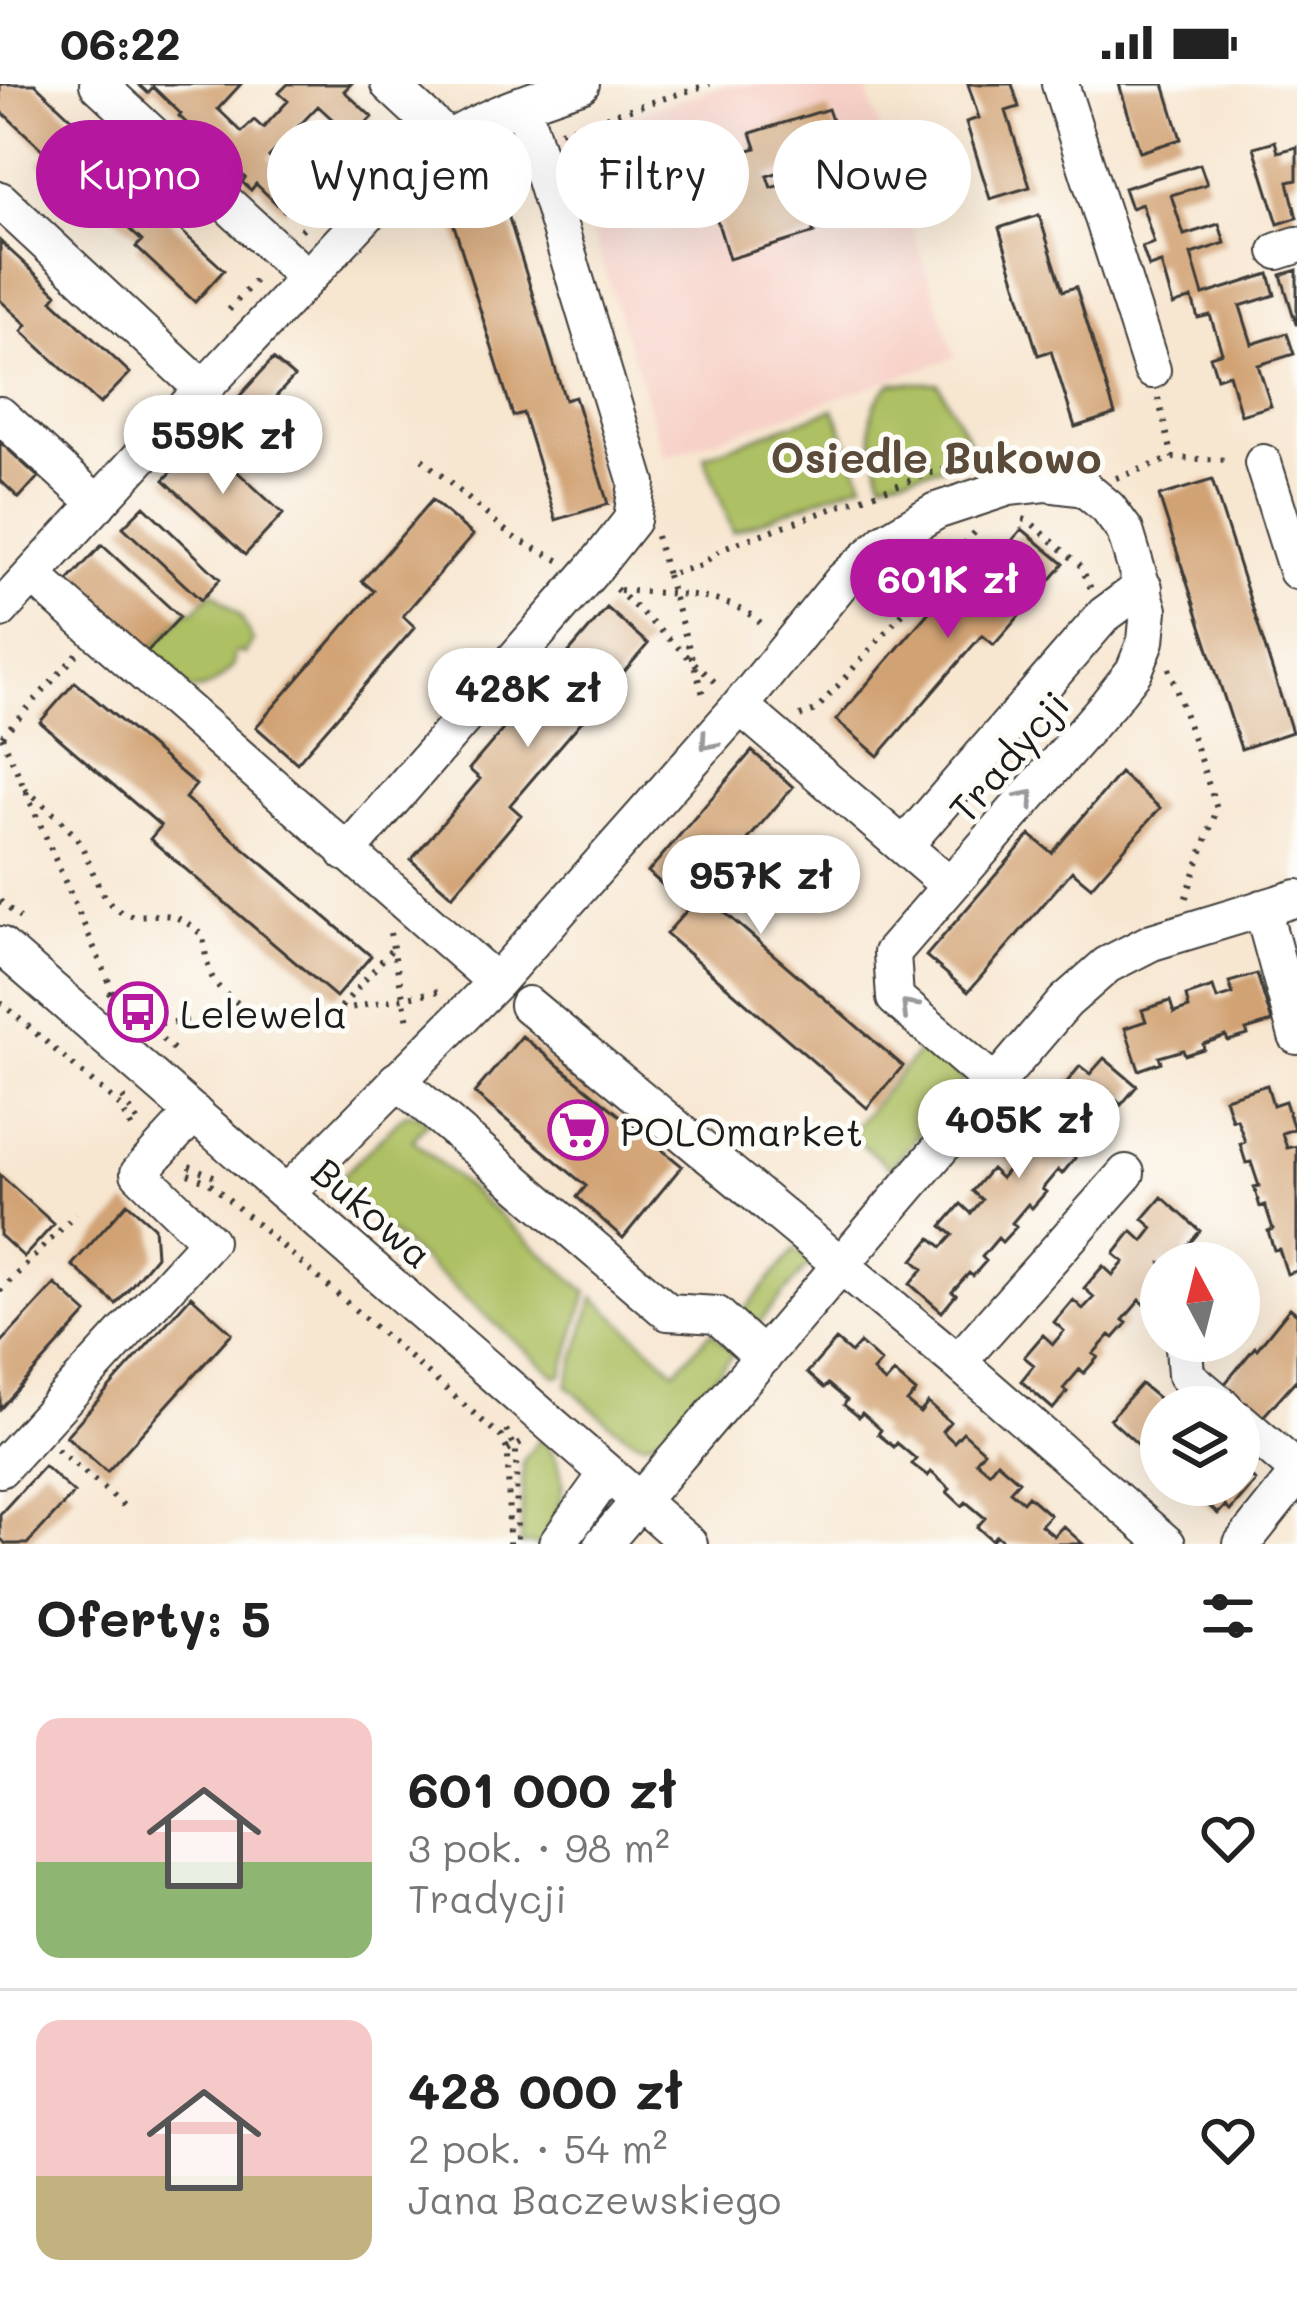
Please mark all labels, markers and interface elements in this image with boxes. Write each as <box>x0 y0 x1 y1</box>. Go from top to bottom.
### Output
text: 06:22 <box>60 13 181 71</box>
chip: Kupno <box>36 120 243 228</box>
chip: Wynajem <box>267 120 532 228</box>
chip: Filtry <box>556 120 749 228</box>
chip: Nowe <box>773 120 971 228</box>
pin: 559K zł <box>112 395 334 497</box>
text: 559K zł <box>151 408 295 459</box>
district label: Osiedle Bukowo <box>771 429 1101 484</box>
pin: 601K zł <box>837 539 1059 641</box>
text: 601K zł <box>877 552 1019 603</box>
pin: 428K zł <box>417 648 639 750</box>
text: 428K zł <box>455 661 601 712</box>
street label: Tradycji <box>937 679 1079 833</box>
one-way arrow <box>701 729 722 750</box>
one-way arrow <box>1012 790 1034 812</box>
pin: 957K zł <box>650 835 872 937</box>
text: 957K zł <box>689 848 833 899</box>
bus stop icon: Lelewela <box>107 981 169 1043</box>
place label: Lelewela <box>180 987 347 1038</box>
one-way arrow <box>901 1000 923 1022</box>
pin: 405K zł <box>908 1079 1130 1181</box>
text: 405K zł <box>945 1092 1093 1143</box>
supermarket icon: POLOmarket <box>547 1099 609 1161</box>
place label: POLOmarket <box>620 1105 863 1156</box>
street label: Bukowa <box>302 1146 444 1278</box>
north arrow <box>1140 1242 1260 1362</box>
map controls <box>1140 1242 1260 1506</box>
button: layers <box>1140 1386 1260 1506</box>
text: Oferty: 5 <box>36 1583 271 1650</box>
icon: filters <box>1195 1583 1261 1649</box>
text: 601 000 zł <box>408 1754 676 1821</box>
icon: home <box>132 1766 276 1910</box>
icon: heart <box>1195 1805 1261 1871</box>
text: 3 pok. · 98 m² <box>408 1821 670 1872</box>
text: Tradycji <box>408 1872 567 1923</box>
text: 428 000 zł <box>408 2055 683 2122</box>
icon: home <box>132 2068 276 2212</box>
icon: heart <box>1195 2107 1261 2173</box>
text: 2 pok. · 54 m² <box>408 2122 668 2173</box>
text: Jana Baczewskiego <box>408 2173 781 2224</box>

